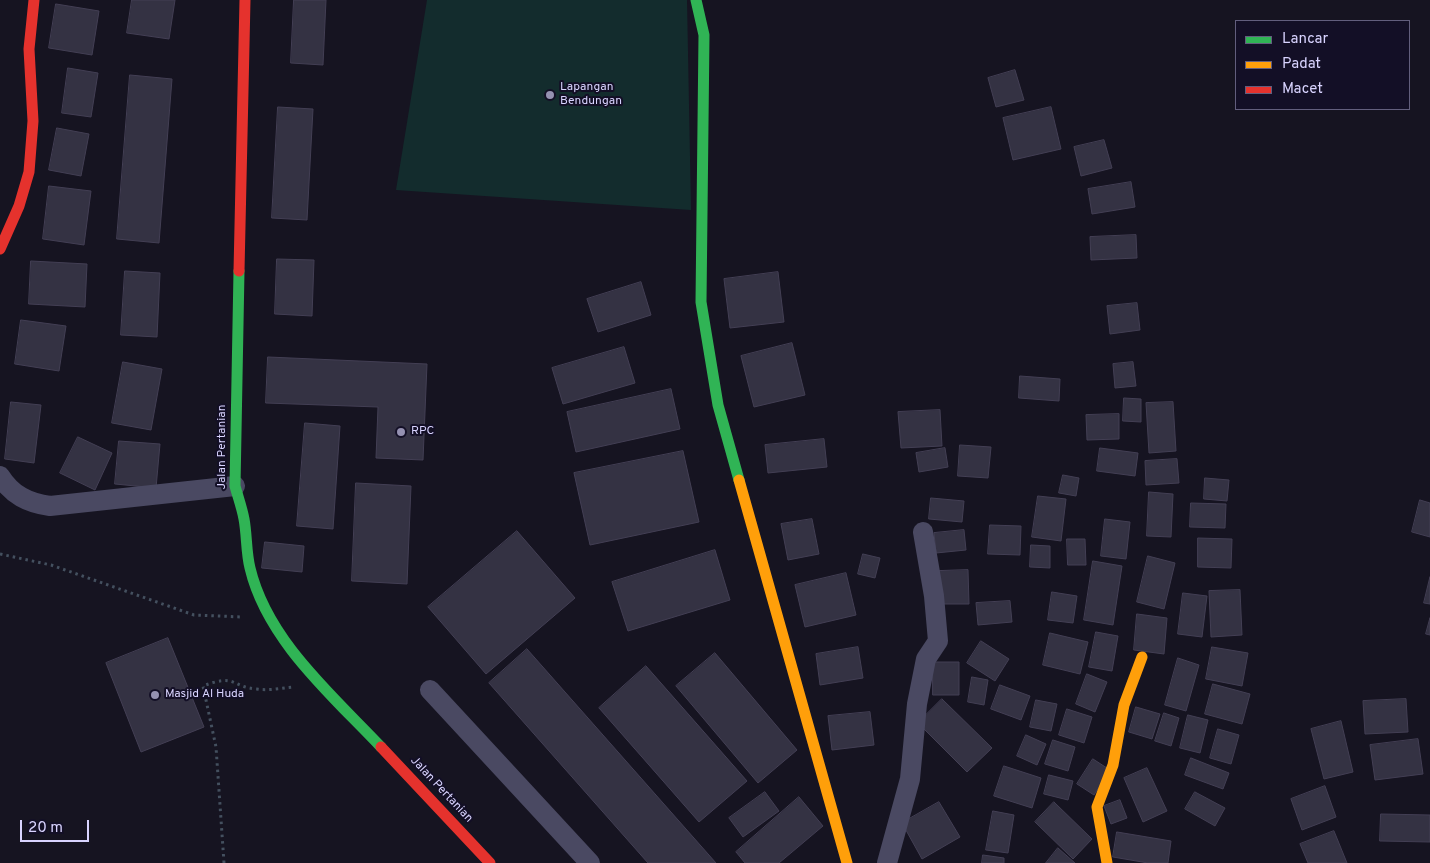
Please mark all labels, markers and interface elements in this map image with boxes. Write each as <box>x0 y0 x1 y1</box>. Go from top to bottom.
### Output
legend <box>1235 20 1410 110</box>
text: Lancar <box>1282 30 1328 49</box>
text: Padat <box>1282 55 1321 74</box>
text: Macet <box>1282 80 1323 99</box>
place label: Lapangan Bendungan <box>560 81 622 109</box>
marker: Lapangan Bendungan <box>544 89 556 101</box>
street label: Jalan Pertanian <box>216 405 230 489</box>
place label: RPC <box>411 425 434 439</box>
marker: RPC <box>395 426 407 438</box>
place label: Masjid Al Huda <box>165 688 244 702</box>
marker: Masjid Al Huda <box>149 689 161 701</box>
street label: Jalan Pertanian <box>407 754 475 826</box>
scale bar <box>22 810 91 842</box>
text: 20 m <box>28 819 63 838</box>

